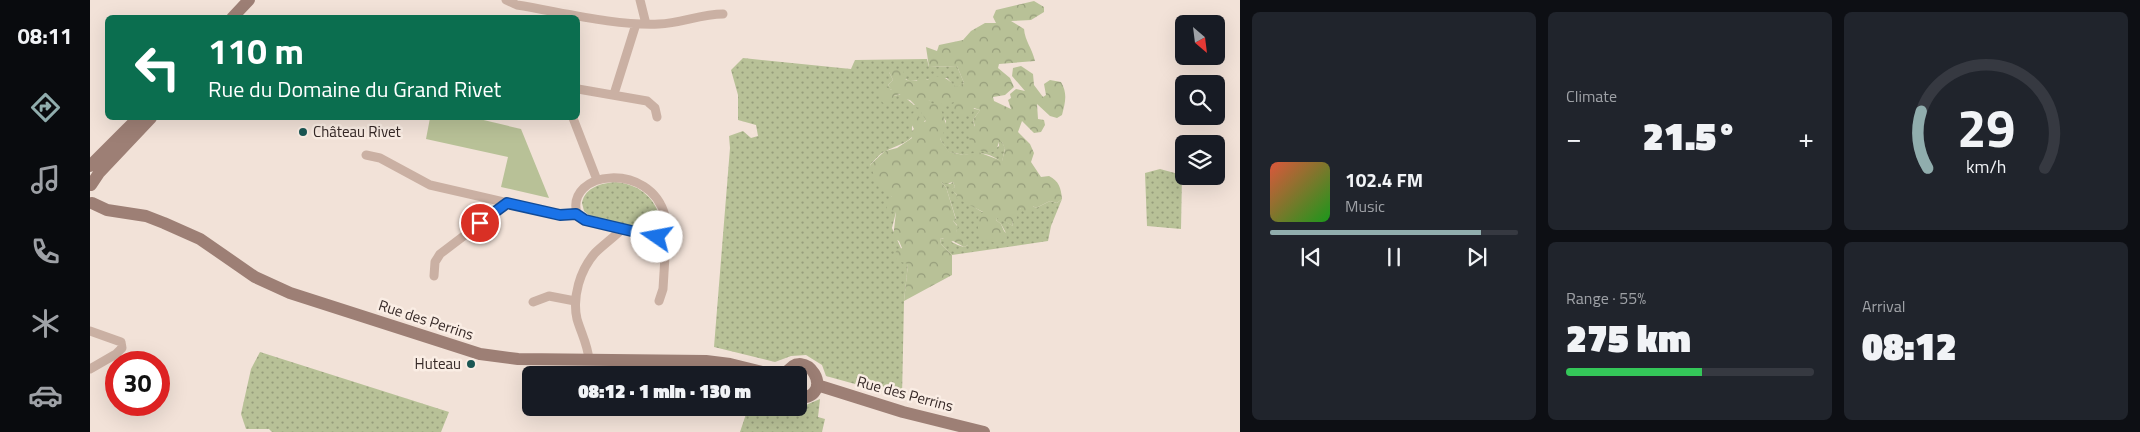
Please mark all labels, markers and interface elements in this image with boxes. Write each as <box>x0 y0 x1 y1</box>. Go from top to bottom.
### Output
north arrow <box>1175 15 1225 65</box>
map controls <box>1175 15 1225 185</box>
text: 08:11 <box>18 19 72 53</box>
text: 110 m <box>208 24 304 78</box>
icon: left <box>125 35 190 100</box>
text: Rue du Domaine du Grand Rivet <box>208 72 501 106</box>
button: search <box>1175 75 1225 125</box>
text: Climate <box>1566 84 1617 108</box>
text: 29 <box>1957 88 2015 167</box>
icon: directions <box>28 90 63 125</box>
text: 21.5° <box>1643 107 1737 165</box>
text: − <box>1566 116 1582 159</box>
text: + <box>1798 116 1814 159</box>
place label: Château Rivet <box>313 120 401 143</box>
marker: Château Rivet <box>297 126 309 138</box>
button: layers <box>1175 135 1225 185</box>
text: km/h <box>1966 153 2006 180</box>
icon: music <box>28 162 63 197</box>
text: 102.4 FM <box>1345 165 1423 194</box>
text: Music <box>1345 194 1385 218</box>
pin <box>459 202 501 244</box>
icon: arrive <box>466 209 494 237</box>
position arrow <box>630 210 682 262</box>
icon: phone <box>28 234 63 269</box>
icon: previous <box>1297 243 1325 271</box>
icon: pause <box>1380 243 1408 271</box>
icon: next <box>1463 243 1491 271</box>
text: Range · 55% <box>1566 286 1646 310</box>
street label: Rue des Perrins <box>376 293 477 346</box>
text: Arrival <box>1862 294 1905 318</box>
icon: climate <box>28 306 63 341</box>
text: 275 km <box>1566 309 1691 367</box>
text: 08:12 <box>1862 317 1957 375</box>
speed limit sign: 30 <box>105 351 170 416</box>
place label: Huteau <box>415 352 461 375</box>
marker: Huteau <box>465 358 477 370</box>
street label: Rue des Perrins <box>854 370 956 417</box>
text: 08:12 · 1 min · 130 m <box>578 376 751 405</box>
icon: car <box>28 378 63 413</box>

